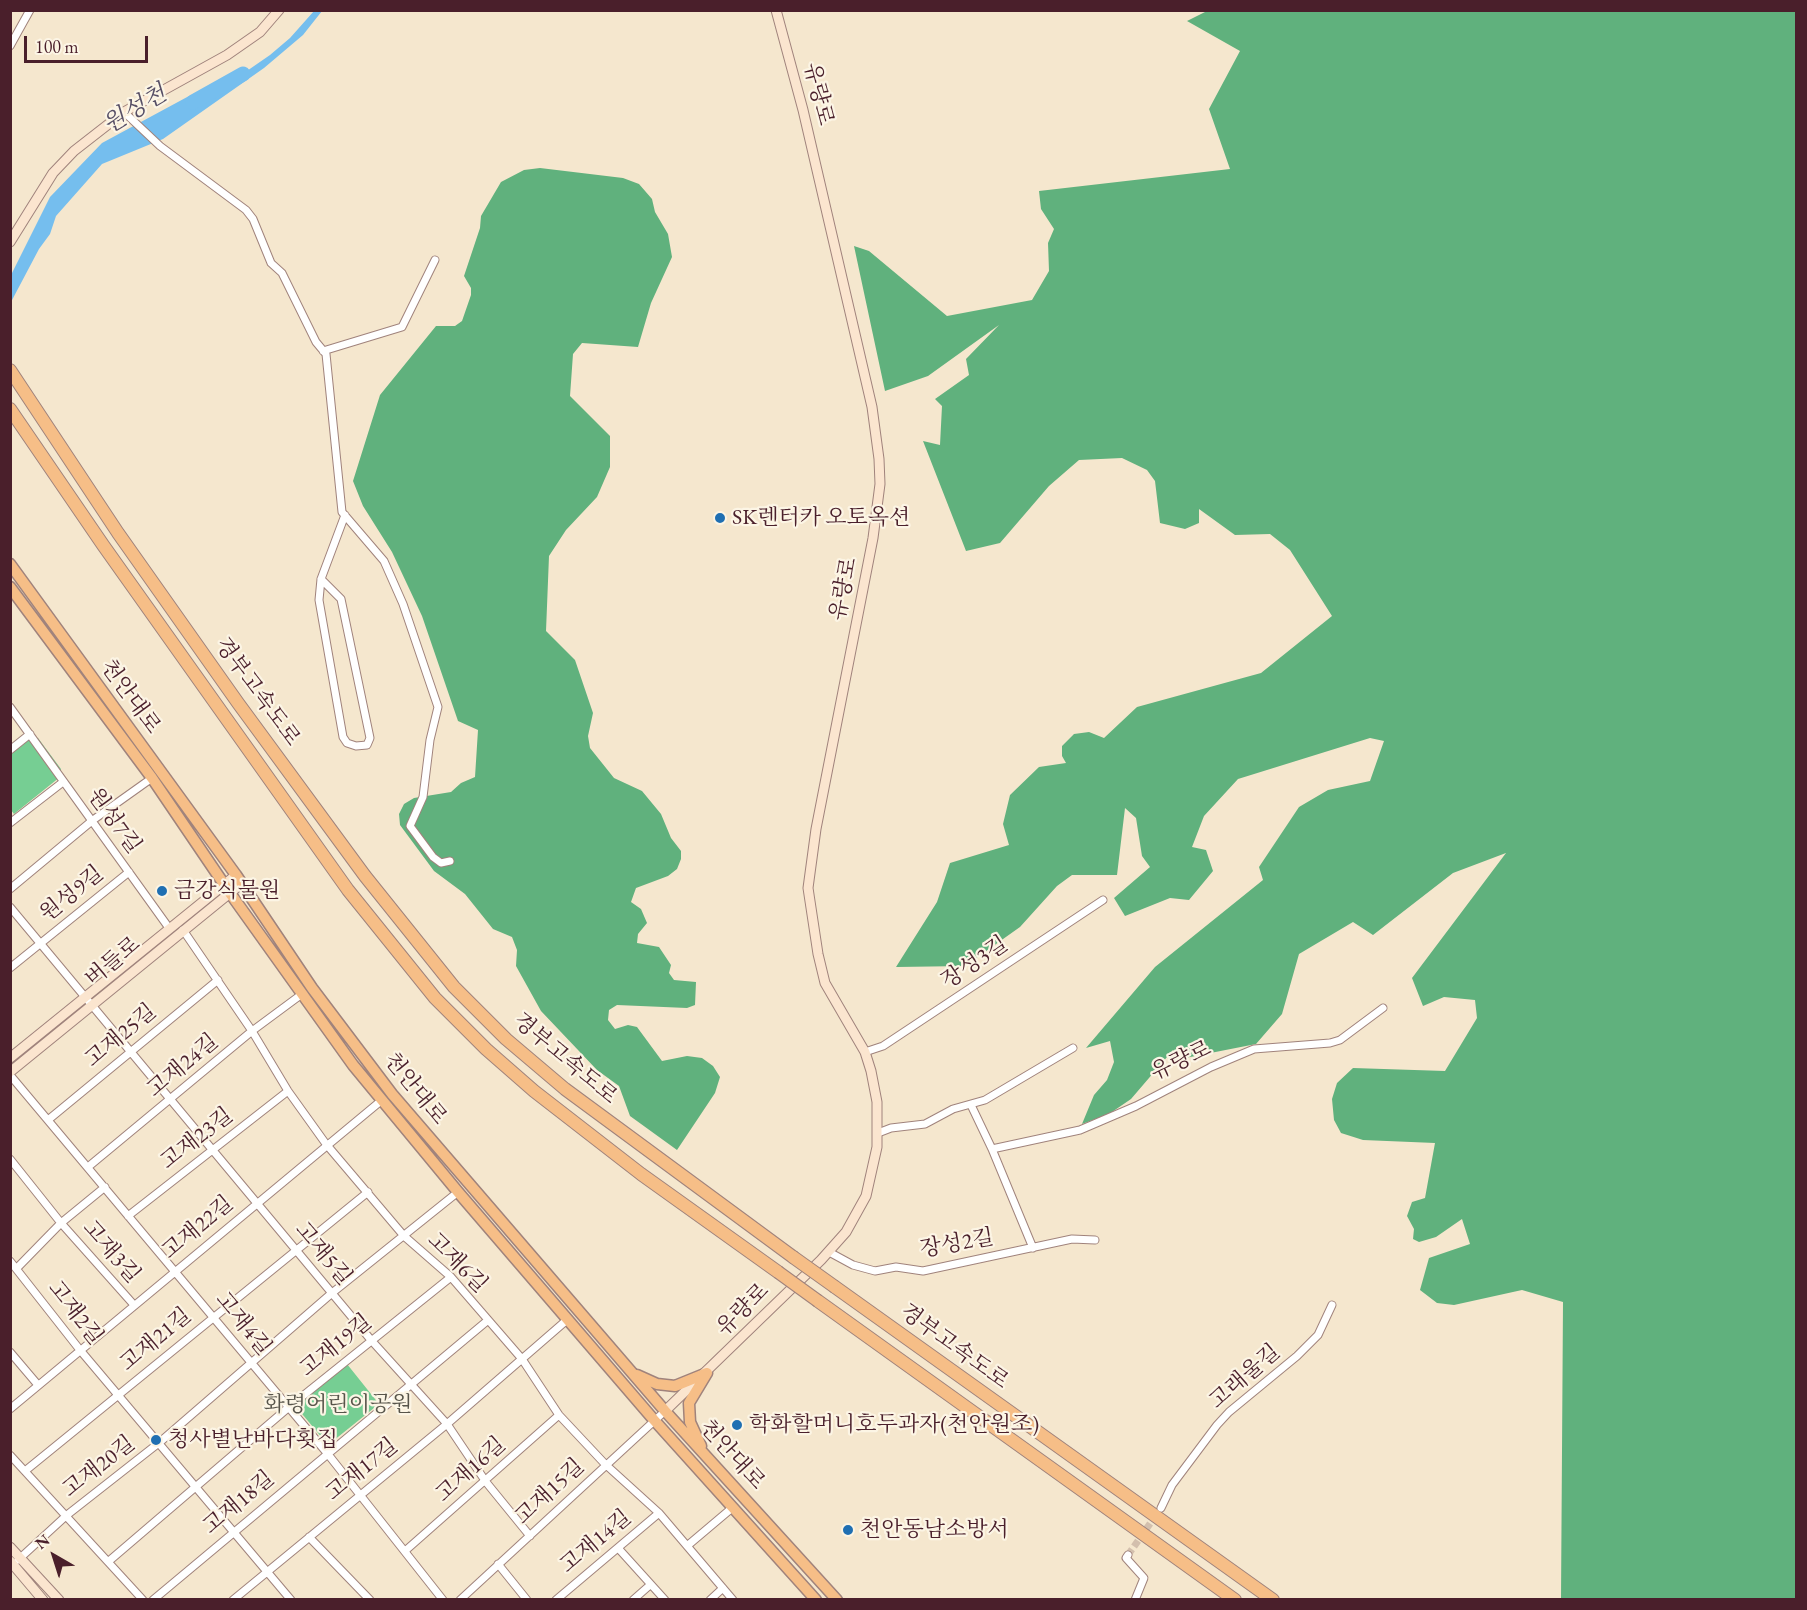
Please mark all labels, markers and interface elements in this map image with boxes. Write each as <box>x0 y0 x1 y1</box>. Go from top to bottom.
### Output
scale bar <box>27 24 152 62</box>
text: 100 m <box>35 35 79 58</box>
street label: 유량로 <box>797 60 839 128</box>
water label: 원성천 <box>98 80 172 140</box>
place label: SK렌터카 오토옥션 <box>732 505 910 531</box>
marker: SK렌터카 오토옥션 <box>713 511 727 525</box>
street label: 유량로 <box>825 555 863 623</box>
street label: 경부고속도로 <box>209 633 305 751</box>
street label: 천안대로 <box>94 655 166 739</box>
street label: 원성7길 <box>81 783 147 859</box>
street label: 원성9길 <box>35 860 109 928</box>
place label: 금강식물원 <box>174 878 280 904</box>
marker: 금강식물원 <box>155 884 169 898</box>
street label: 버들로 <box>80 931 146 993</box>
street label: 장성3길 <box>937 931 1013 995</box>
street label: 고재25길 <box>80 999 162 1073</box>
street label: 경부고속도로 <box>508 1008 622 1110</box>
street label: 고재24길 <box>142 1029 224 1103</box>
street label: 유량로 <box>1147 1036 1215 1086</box>
street label: 천안대로 <box>378 1048 452 1130</box>
street label: 고재23길 <box>155 1102 239 1176</box>
street label: 고재22길 <box>157 1191 239 1265</box>
street label: 고재3길 <box>77 1215 145 1289</box>
street label: 고재5길 <box>289 1217 357 1291</box>
street label: 장성2길 <box>918 1225 996 1263</box>
street label: 고재6길 <box>421 1227 493 1299</box>
street label: 고재2길 <box>42 1276 108 1350</box>
street label: 유량로 <box>711 1278 775 1342</box>
street label: 고재4길 <box>209 1287 277 1361</box>
street label: 경부고속도로 <box>895 1299 1013 1395</box>
street label: 고재21길 <box>115 1303 197 1377</box>
street label: 고재19길 <box>295 1309 377 1383</box>
street label: 고래울길 <box>1204 1339 1286 1415</box>
park label: 화령어린이공원 <box>264 1392 412 1418</box>
place label: 학화할머니호두과자(천안원조) <box>749 1412 1039 1438</box>
street label: 천안대로 <box>694 1415 770 1495</box>
marker: 학화할머니호두과자(천안원조) <box>730 1418 744 1432</box>
place label: 청사별난바다횟집 <box>168 1427 338 1453</box>
street label: 고재20길 <box>57 1430 141 1504</box>
street label: 고재16길 <box>431 1432 511 1508</box>
marker: 청사별난바다횟집 <box>149 1433 163 1447</box>
street label: 고재17길 <box>321 1433 403 1507</box>
street label: 고재15길 <box>510 1453 590 1531</box>
street label: 고재18길 <box>198 1466 280 1540</box>
street label: 고재14길 <box>555 1505 637 1579</box>
place label: 천안동남소방서 <box>860 1517 1009 1543</box>
marker: 천안동남소방서 <box>841 1523 855 1537</box>
north arrow <box>24 1526 84 1586</box>
text: N <box>31 1529 54 1554</box>

